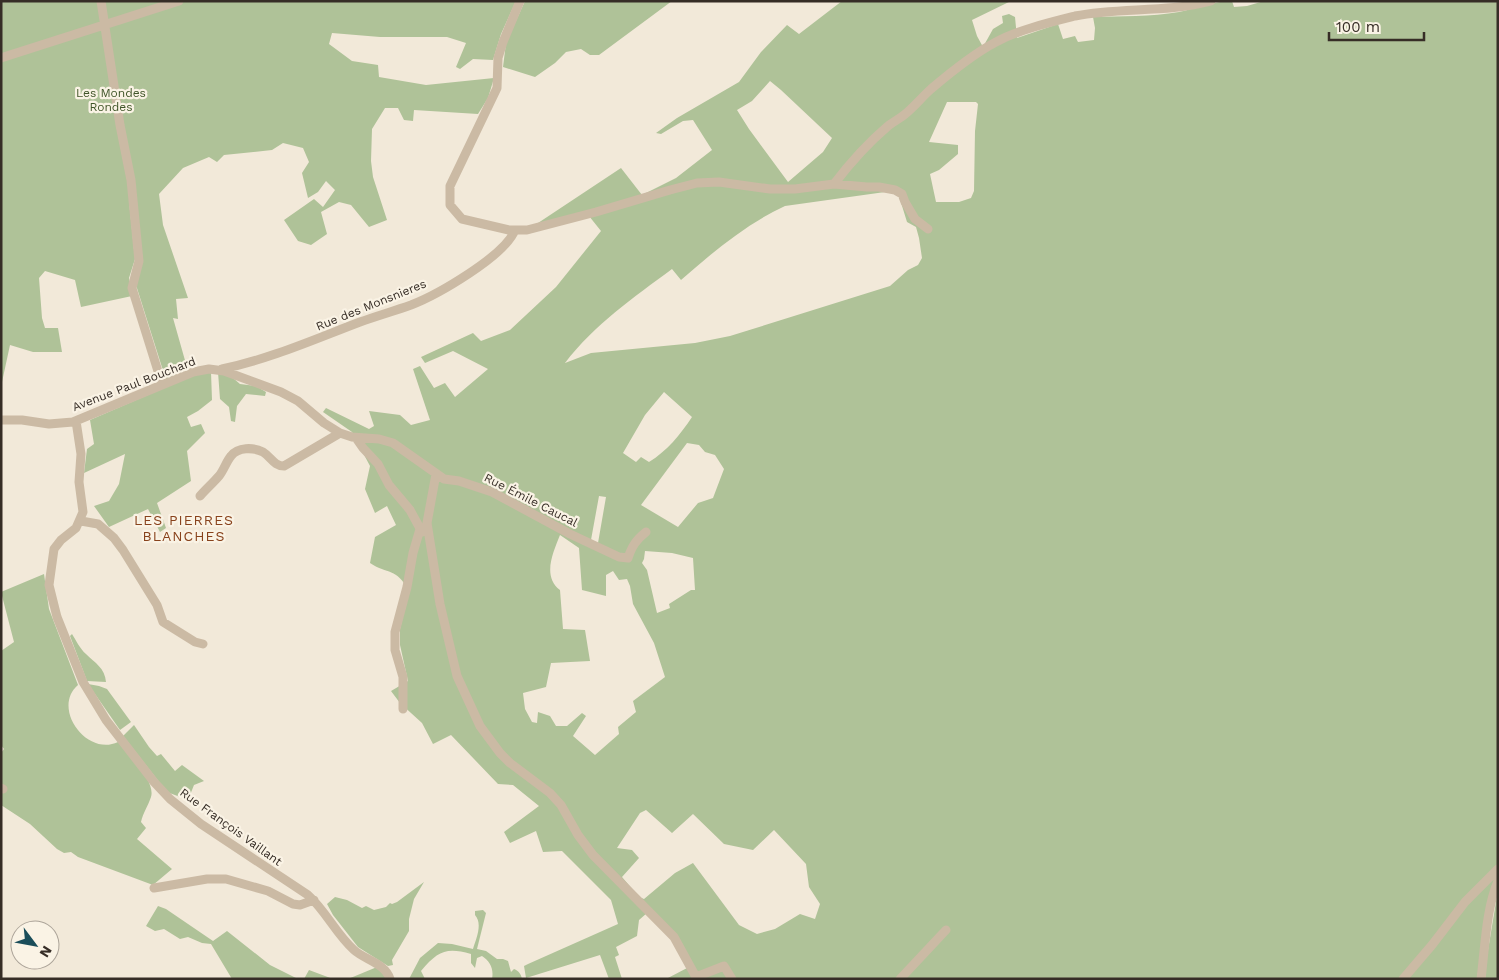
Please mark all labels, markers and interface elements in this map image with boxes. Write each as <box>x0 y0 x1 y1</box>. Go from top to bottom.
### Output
scale bar <box>1329 10 1424 42</box>
text: 100 m <box>1336 18 1380 36</box>
park label: Les Mondes Rondes <box>76 86 146 114</box>
street label: Rue des Monsnieres <box>314 276 428 334</box>
street label: Avenue Paul Bouchard <box>70 354 198 414</box>
street label: Rue Émile Caucal <box>482 470 580 530</box>
district label: LES PIERRES BLANCHES <box>134 512 234 544</box>
street label: Rue François Vaillant <box>177 785 285 869</box>
north arrow <box>10 920 60 970</box>
text: N <box>36 943 56 961</box>

